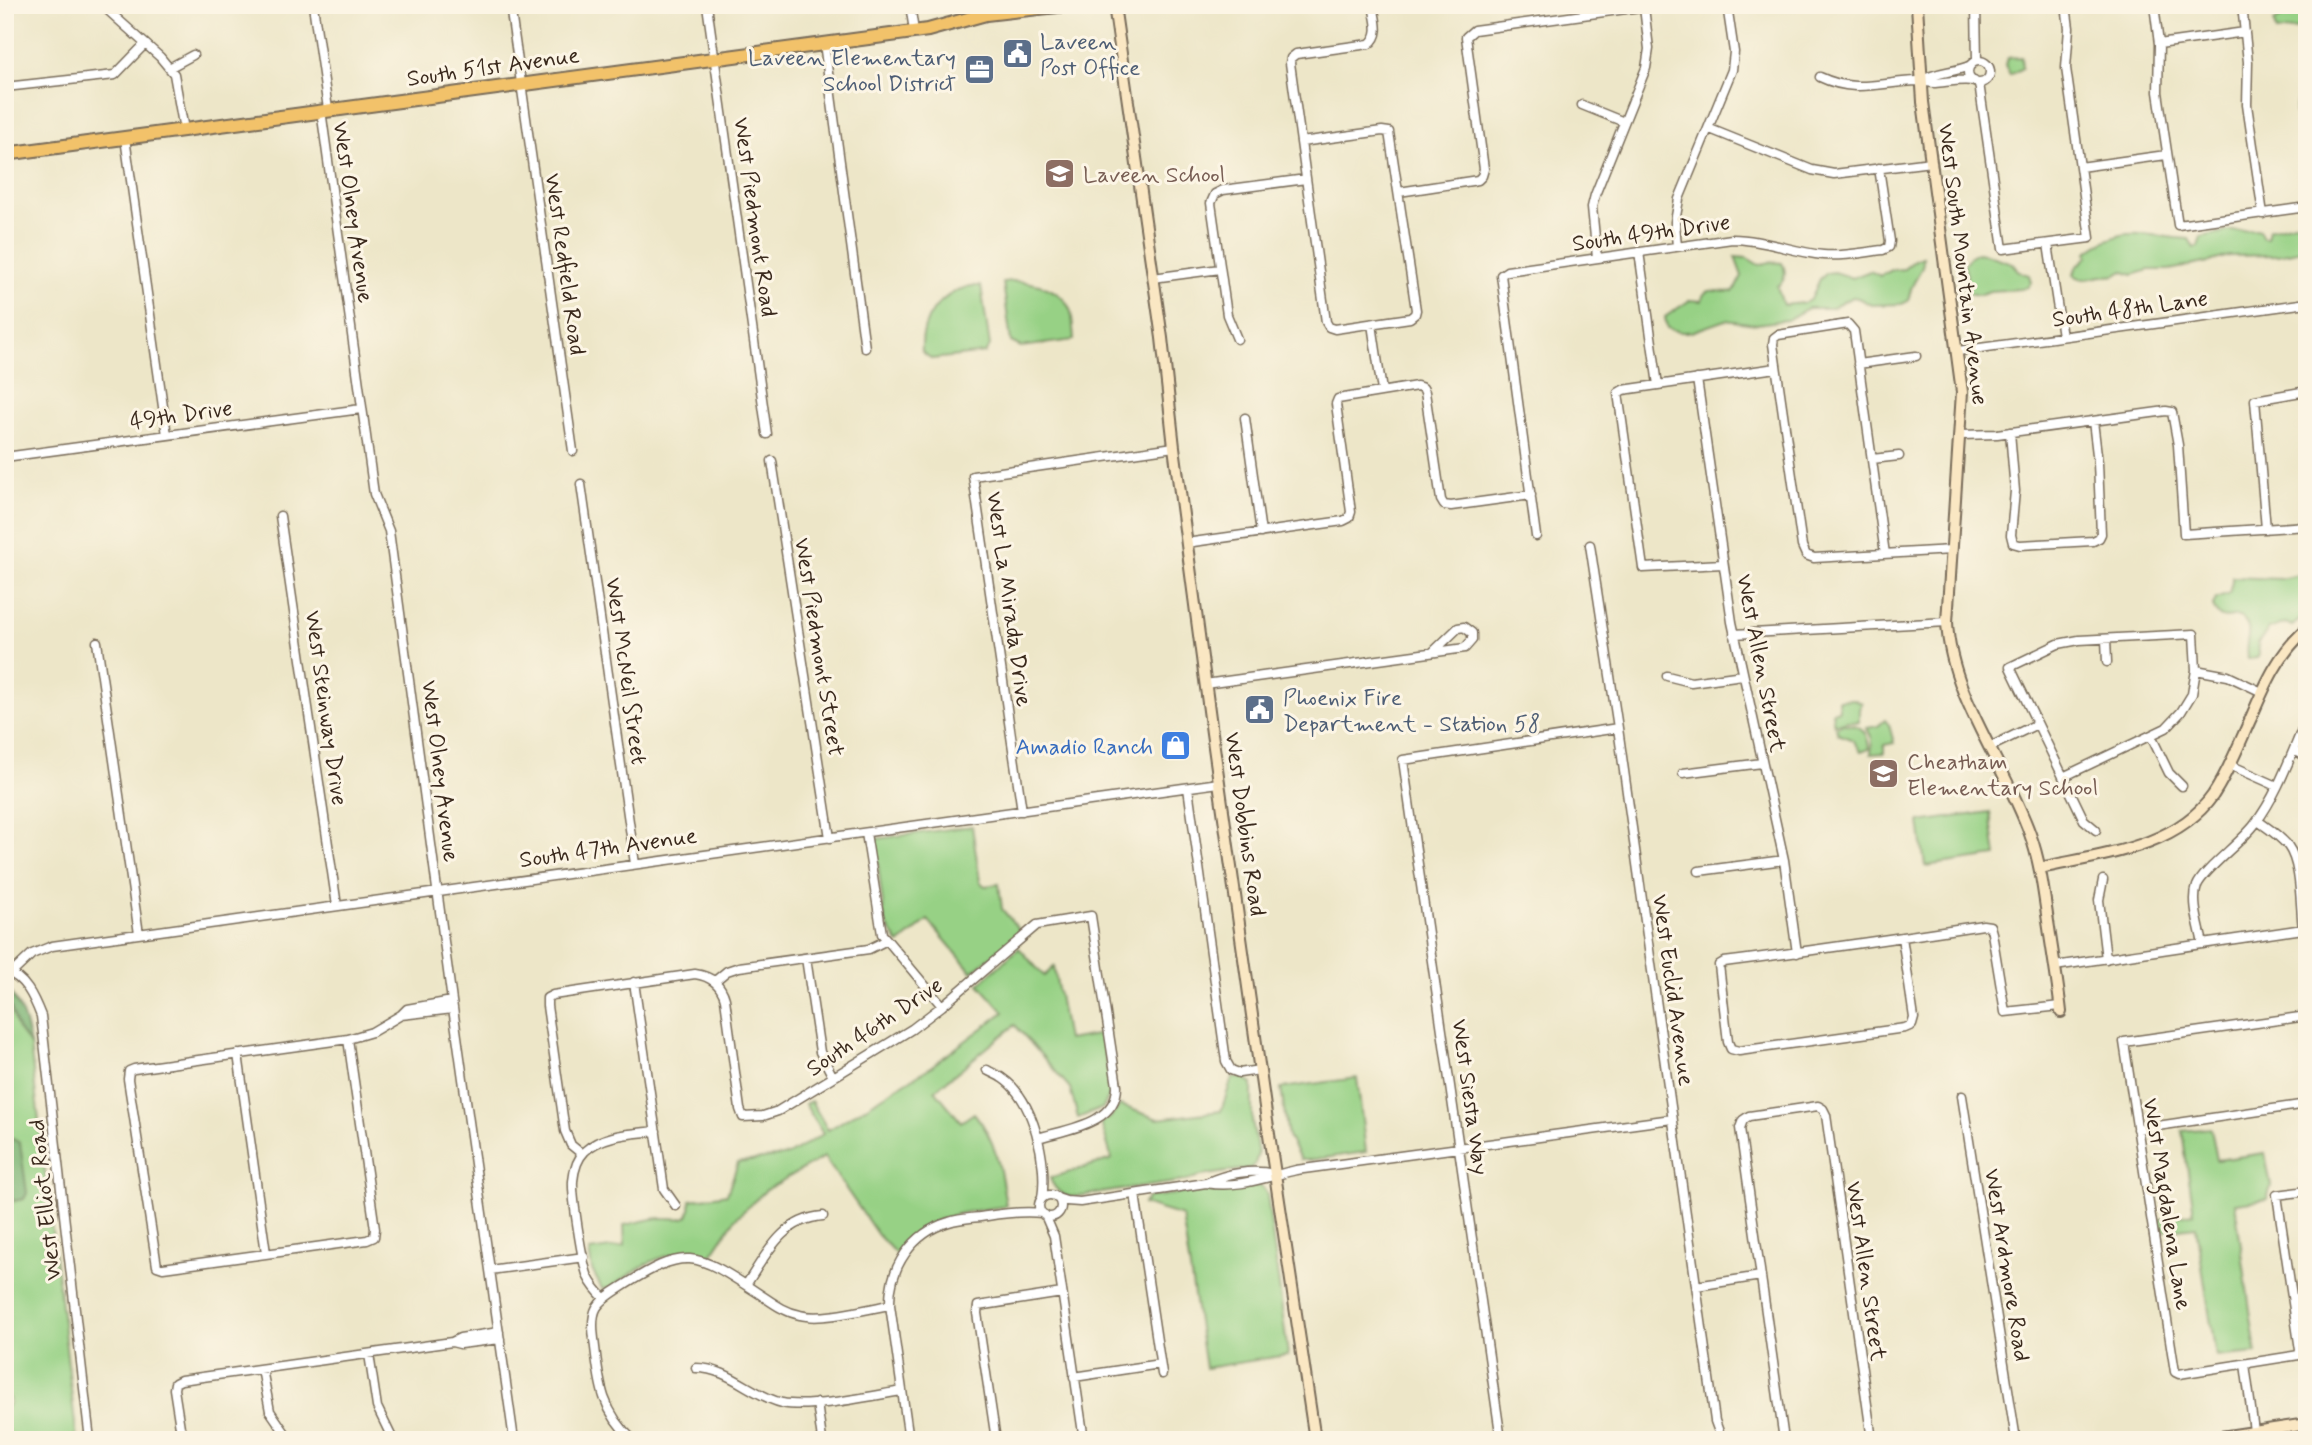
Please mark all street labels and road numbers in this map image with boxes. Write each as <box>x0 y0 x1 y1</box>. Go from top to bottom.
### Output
street label: South 51st Avenue <box>405 41 582 95</box>
street label: West Piedmont Road <box>725 116 783 319</box>
street label: West Olney Avenue <box>324 120 380 305</box>
street label: West South Mountain Avenue <box>1930 122 1994 407</box>
street label: West Redfield Road <box>536 171 592 357</box>
street label: South 49th Drive <box>1570 208 1732 260</box>
street label: South 48th Lane <box>2050 284 2210 336</box>
street label: 49th Drive <box>128 394 235 438</box>
street label: West La Mirada Drive <box>978 490 1038 709</box>
street label: West Piedmont Street <box>786 536 850 759</box>
street label: West Allen Street <box>1728 572 1792 755</box>
street label: West McNeil Street <box>597 576 653 767</box>
street label: West Steinway Drive <box>296 609 354 808</box>
street label: West Olney Avenue <box>413 679 465 864</box>
street label: West Dobbins Road <box>1216 730 1272 918</box>
street label: South 47th Avenue <box>518 822 699 876</box>
street label: West Euclid Avenue <box>1644 893 1700 1088</box>
street label: South 46th Drive <box>801 971 949 1084</box>
street label: West Siesta Way <box>1443 1017 1495 1177</box>
street label: West Magdalena Lane <box>2132 1096 2198 1313</box>
street label: West Elliot Road <box>23 1118 69 1282</box>
street label: West Ardmore Road <box>1976 1167 2036 1364</box>
street label: West Allen Street <box>1838 1180 1893 1363</box>

